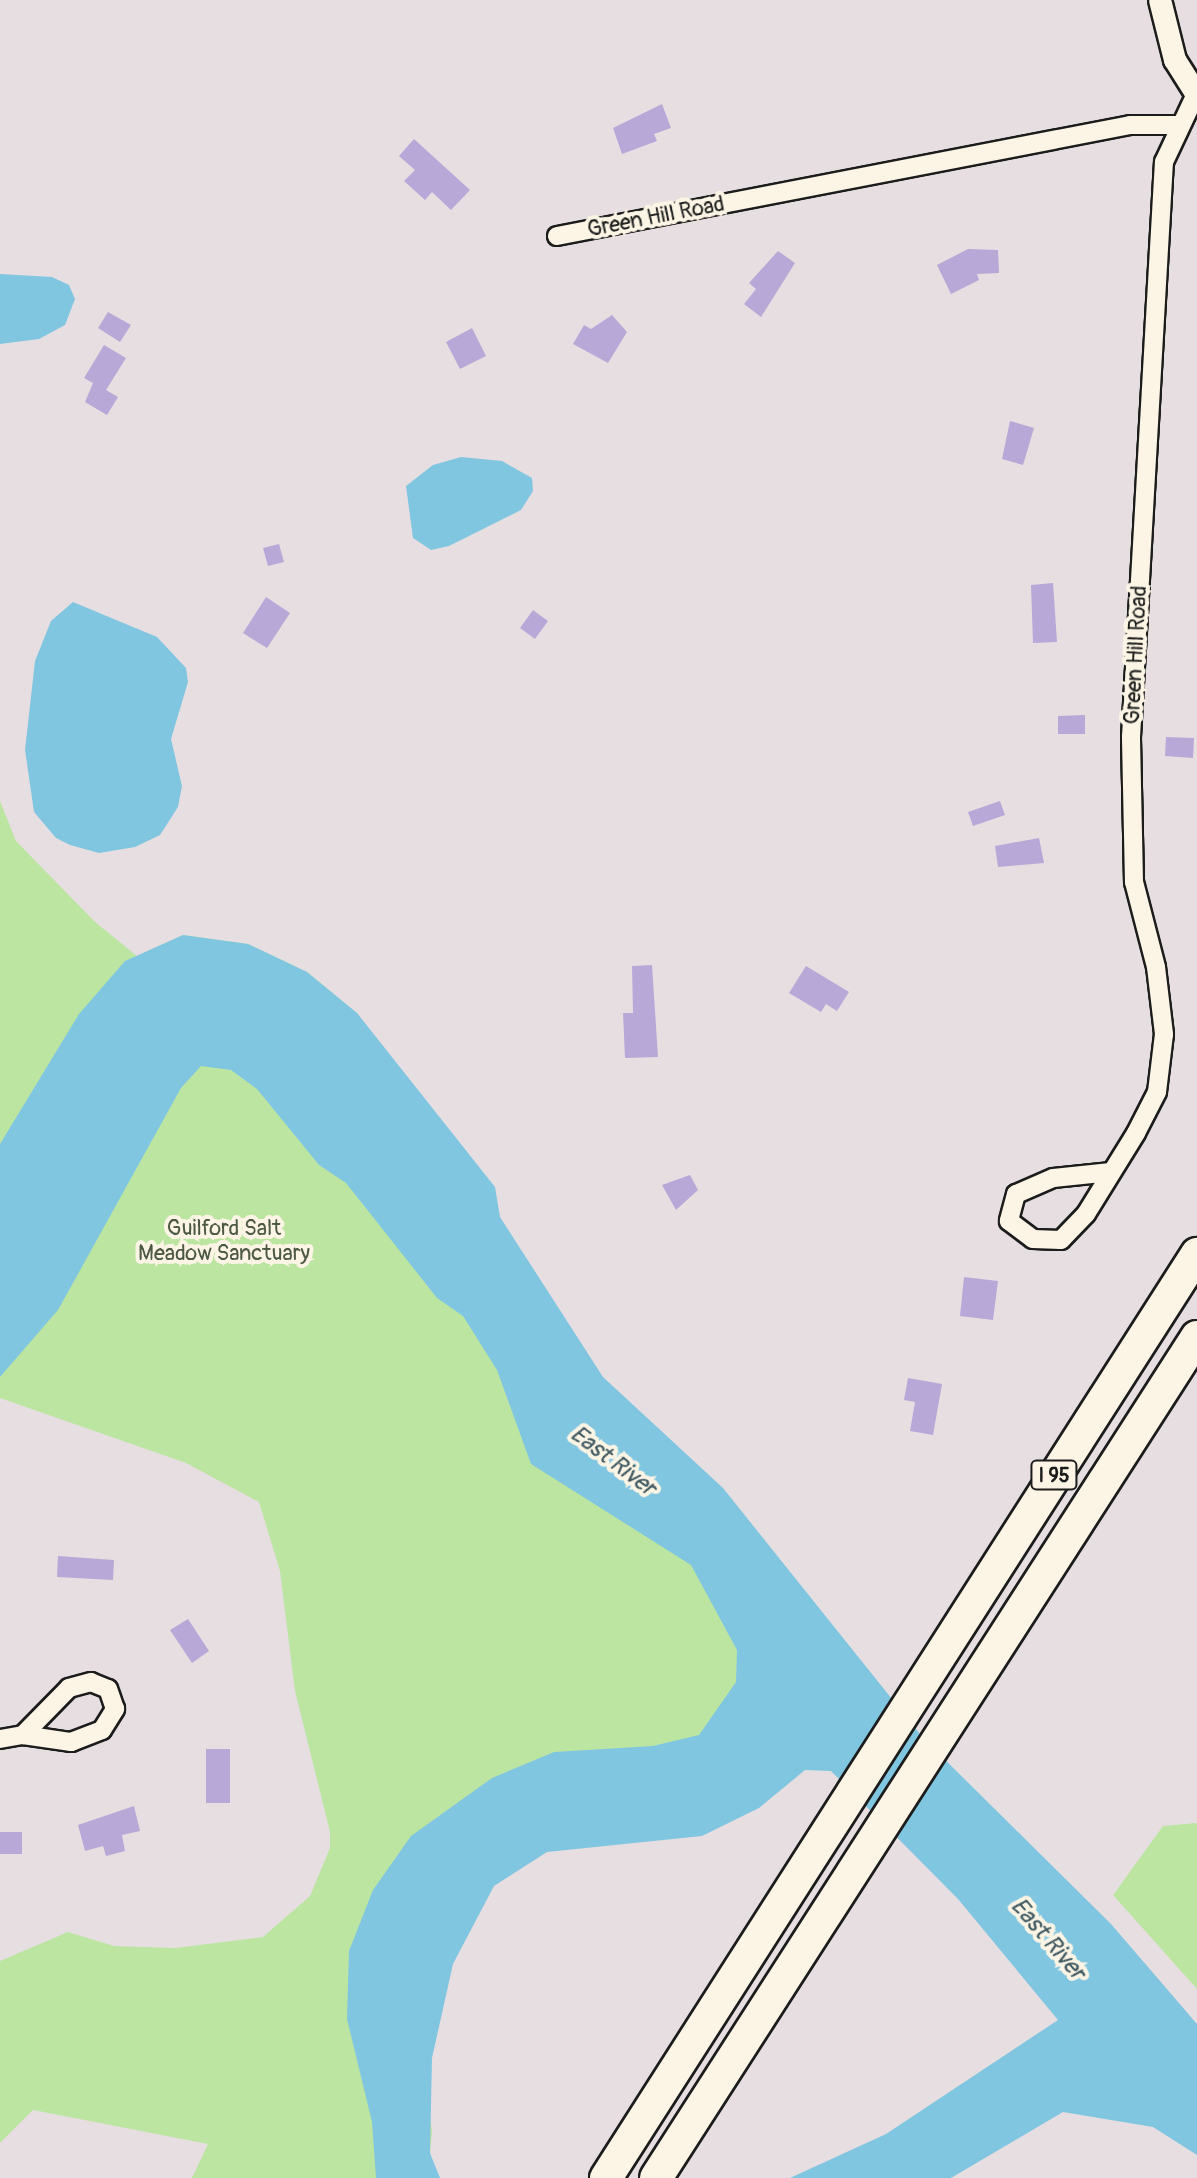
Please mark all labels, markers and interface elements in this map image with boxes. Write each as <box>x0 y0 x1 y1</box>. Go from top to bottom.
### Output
street label: Green Hill Road <box>585 191 727 243</box>
street label: Green Hill Road <box>1119 585 1153 725</box>
park label: Guilford Salt Meadow Sanctuary <box>138 1215 310 1266</box>
water label: East River <box>565 1420 661 1502</box>
road number: I 95 <box>1030 1459 1078 1491</box>
water label: East River <box>1005 1892 1091 1986</box>

